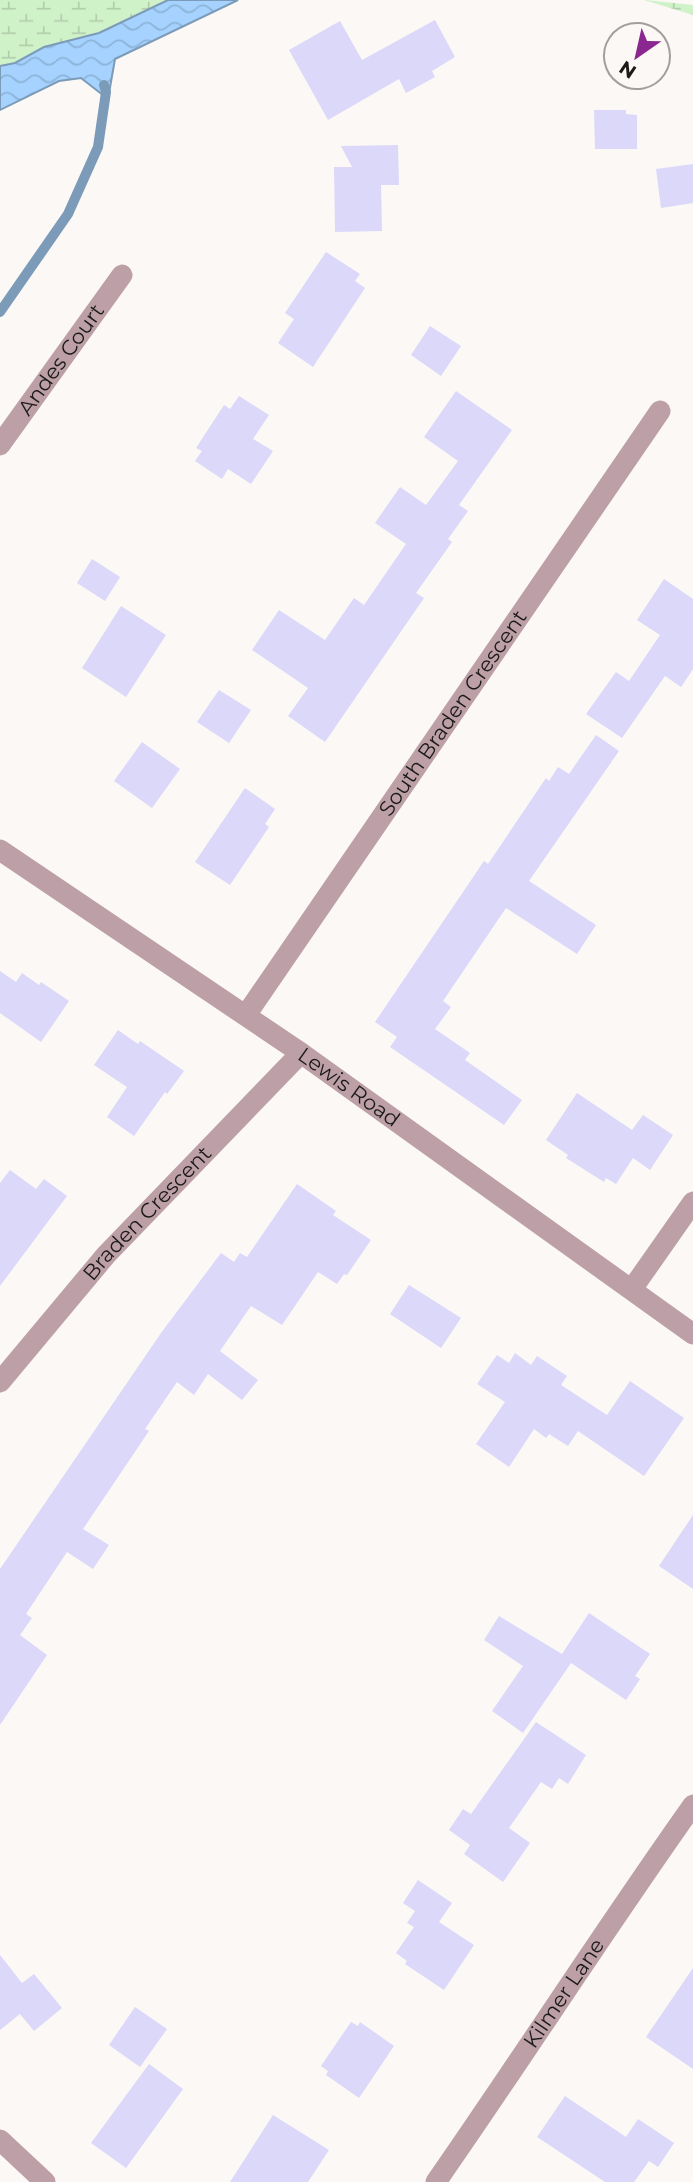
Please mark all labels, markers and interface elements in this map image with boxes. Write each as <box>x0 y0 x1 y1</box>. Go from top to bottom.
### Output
north arrow <box>602 21 672 91</box>
text: N <box>615 56 641 84</box>
street label: Andes Court <box>12 299 109 420</box>
street label: South Braden Crescent <box>373 605 532 821</box>
street label: Lewis Road <box>293 1042 405 1132</box>
street label: Braden Crescent <box>77 1141 216 1285</box>
street label: Kilmer Lane <box>518 1933 609 2053</box>

